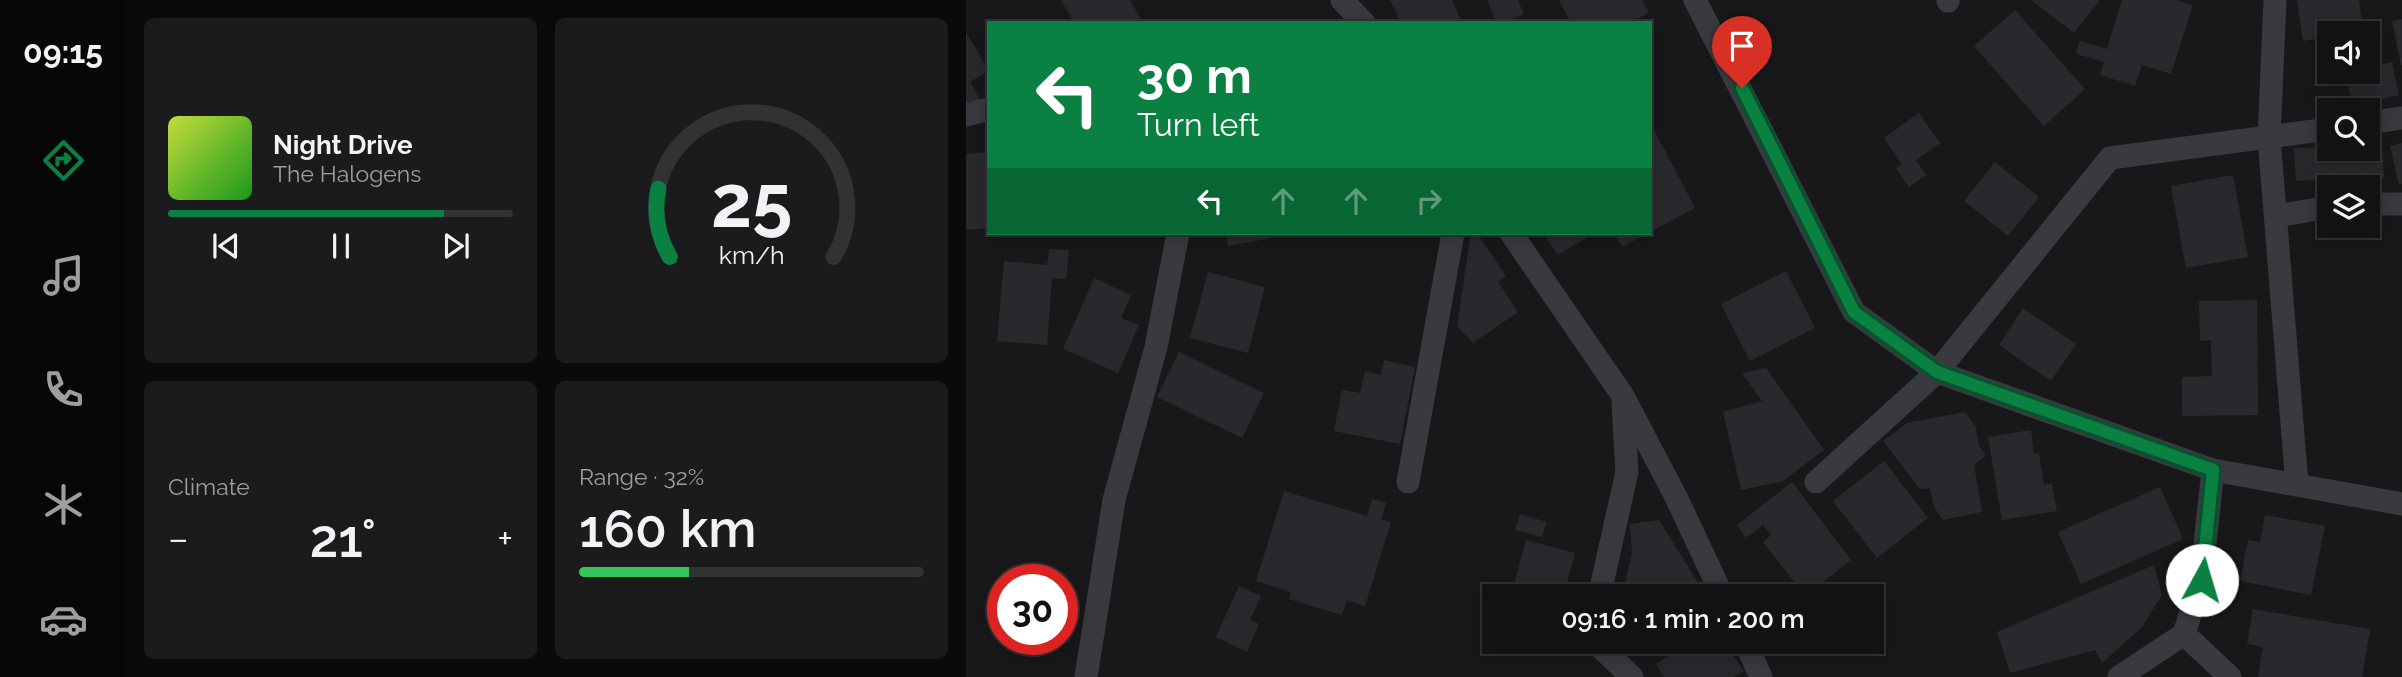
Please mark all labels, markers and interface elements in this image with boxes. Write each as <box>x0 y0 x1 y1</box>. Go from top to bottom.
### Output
pin <box>1712 16 1772 88</box>
map controls <box>2317 21 2380 238</box>
button: sound <box>2317 21 2380 84</box>
icon: arrive <box>1723 27 1761 65</box>
text: 09:15 <box>23 33 103 70</box>
text: 30 m <box>1137 47 1252 104</box>
icon: left <box>1022 49 1113 140</box>
button: search <box>2317 98 2380 161</box>
text: Turn left <box>1137 106 1259 143</box>
text: Night Drive <box>273 130 412 160</box>
icon: directions <box>39 136 88 185</box>
text: 25 <box>711 159 792 244</box>
text: The Halogens <box>273 160 421 187</box>
button: layers <box>2317 175 2380 238</box>
icon: left <box>1191 182 1229 220</box>
icon: ahead <box>1264 182 1302 220</box>
icon: ahead <box>1337 182 1375 220</box>
icon: right <box>1410 182 1448 220</box>
icon: previous <box>207 227 245 265</box>
icon: pause <box>322 227 360 265</box>
icon: next <box>437 227 475 265</box>
text: km/h <box>719 240 784 270</box>
icon: music <box>39 251 88 300</box>
icon: phone <box>39 365 88 414</box>
text: Range · 32% <box>579 463 704 490</box>
text: Climate <box>168 473 250 500</box>
icon: climate <box>39 480 88 529</box>
text: 160 km <box>579 498 757 559</box>
text: 21° <box>310 508 376 569</box>
text: − <box>168 516 188 561</box>
text: + <box>497 516 513 561</box>
position arrow <box>2165 543 2239 617</box>
speed limit sign: 30 <box>987 564 1078 655</box>
icon: car <box>39 595 88 644</box>
text: 09:16 · 1 min · 200 m <box>1561 604 1805 634</box>

